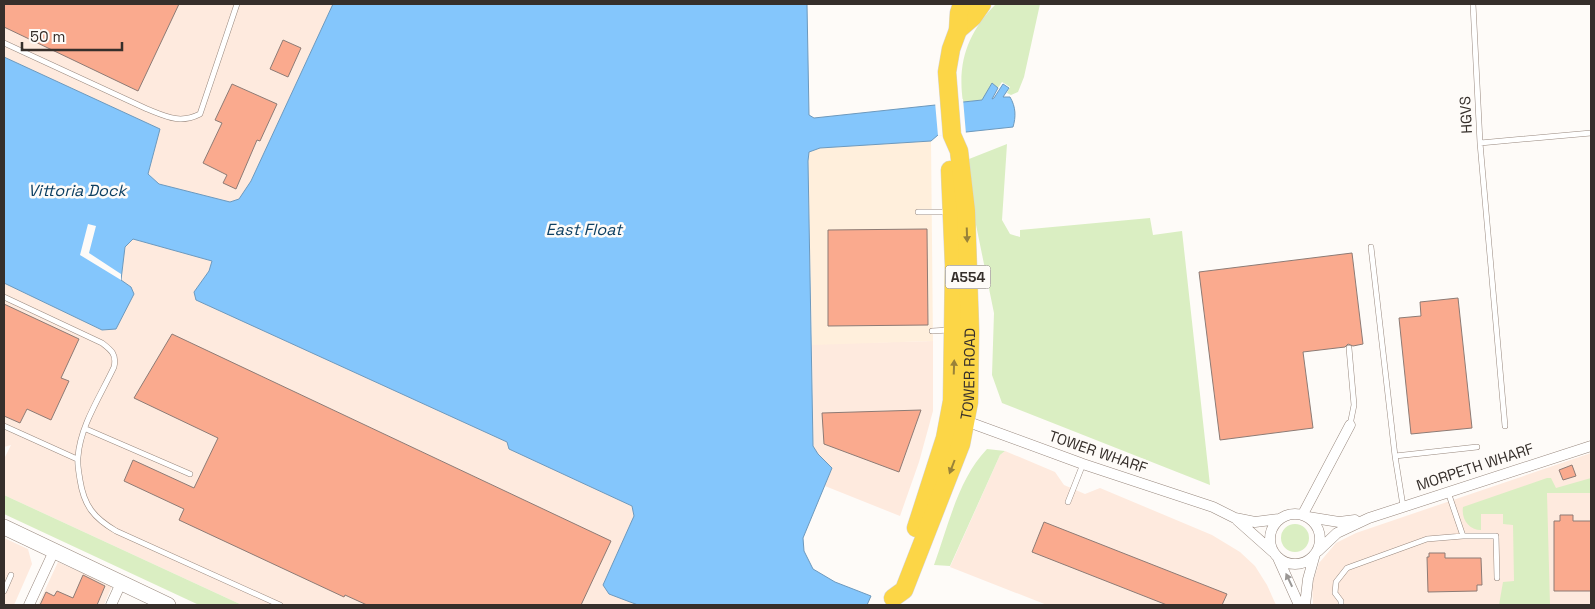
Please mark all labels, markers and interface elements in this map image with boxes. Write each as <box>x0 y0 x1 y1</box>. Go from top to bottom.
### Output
scale bar <box>22 20 122 52</box>
text: 50 m <box>30 27 65 46</box>
street label: HGVS <box>1455 96 1476 134</box>
water label: Vittoria Dock <box>28 180 128 201</box>
water label: East Float <box>546 219 624 240</box>
one-way arrow <box>963 227 971 243</box>
road number: A554 <box>946 266 990 288</box>
street label: TOWER ROAD <box>956 328 979 421</box>
one-way arrow <box>950 359 958 375</box>
street label: TOWER WHARF <box>1046 426 1150 477</box>
street label: MORPETH WHARF <box>1414 439 1536 494</box>
one-way arrow <box>948 460 956 475</box>
one-way arrow <box>1285 573 1293 587</box>

